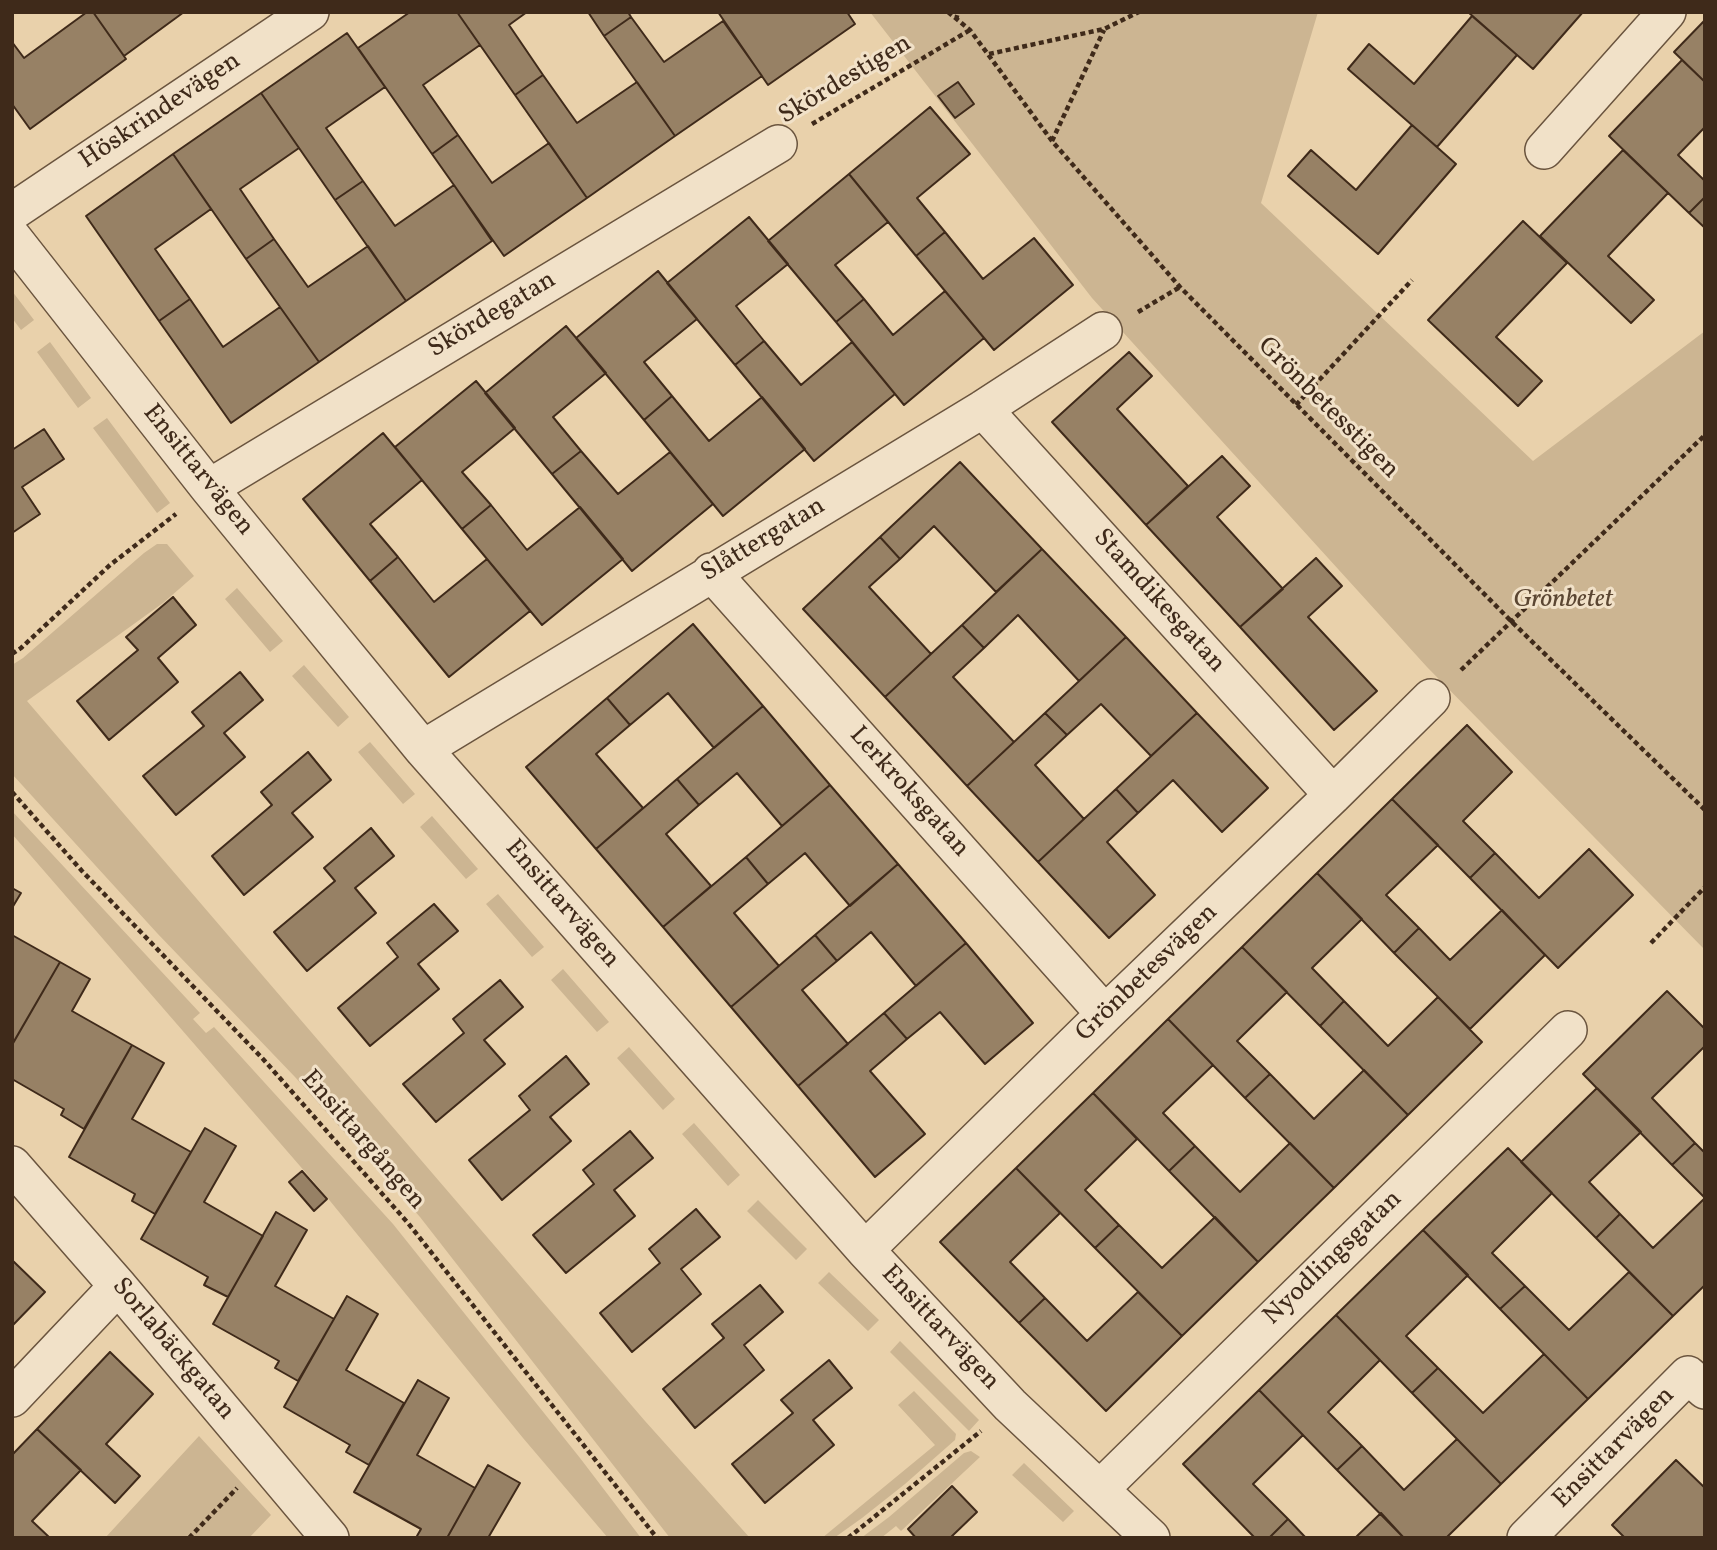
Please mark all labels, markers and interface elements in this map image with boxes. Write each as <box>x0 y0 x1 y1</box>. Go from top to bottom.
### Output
street label: Skördestigen <box>774 29 918 133</box>
street label: Höskrindevägen <box>75 47 247 177</box>
street label: Skördegatan <box>424 266 562 366</box>
street label: Grönbetesstigen <box>1250 332 1404 486</box>
street label: Ensittarvägen <box>135 399 259 543</box>
street label: Slåttergatan <box>696 492 832 590</box>
street label: Stamdikesgatan <box>1085 524 1231 680</box>
park label: Grönbetet <box>1513 585 1613 617</box>
street label: Lerkroksgatan <box>841 721 975 865</box>
street label: Ensittarvägen <box>497 834 625 976</box>
street label: Grönbetesvägen <box>1070 898 1226 1050</box>
street label: Ensittargången <box>293 1065 431 1217</box>
street label: Nyodlingsgatan <box>1258 1185 1410 1333</box>
street label: Ensittarvägen <box>873 1260 1005 1398</box>
street label: Sorlabäckgatan <box>104 1273 240 1427</box>
street label: Ensittarvägen <box>1547 1381 1683 1517</box>

